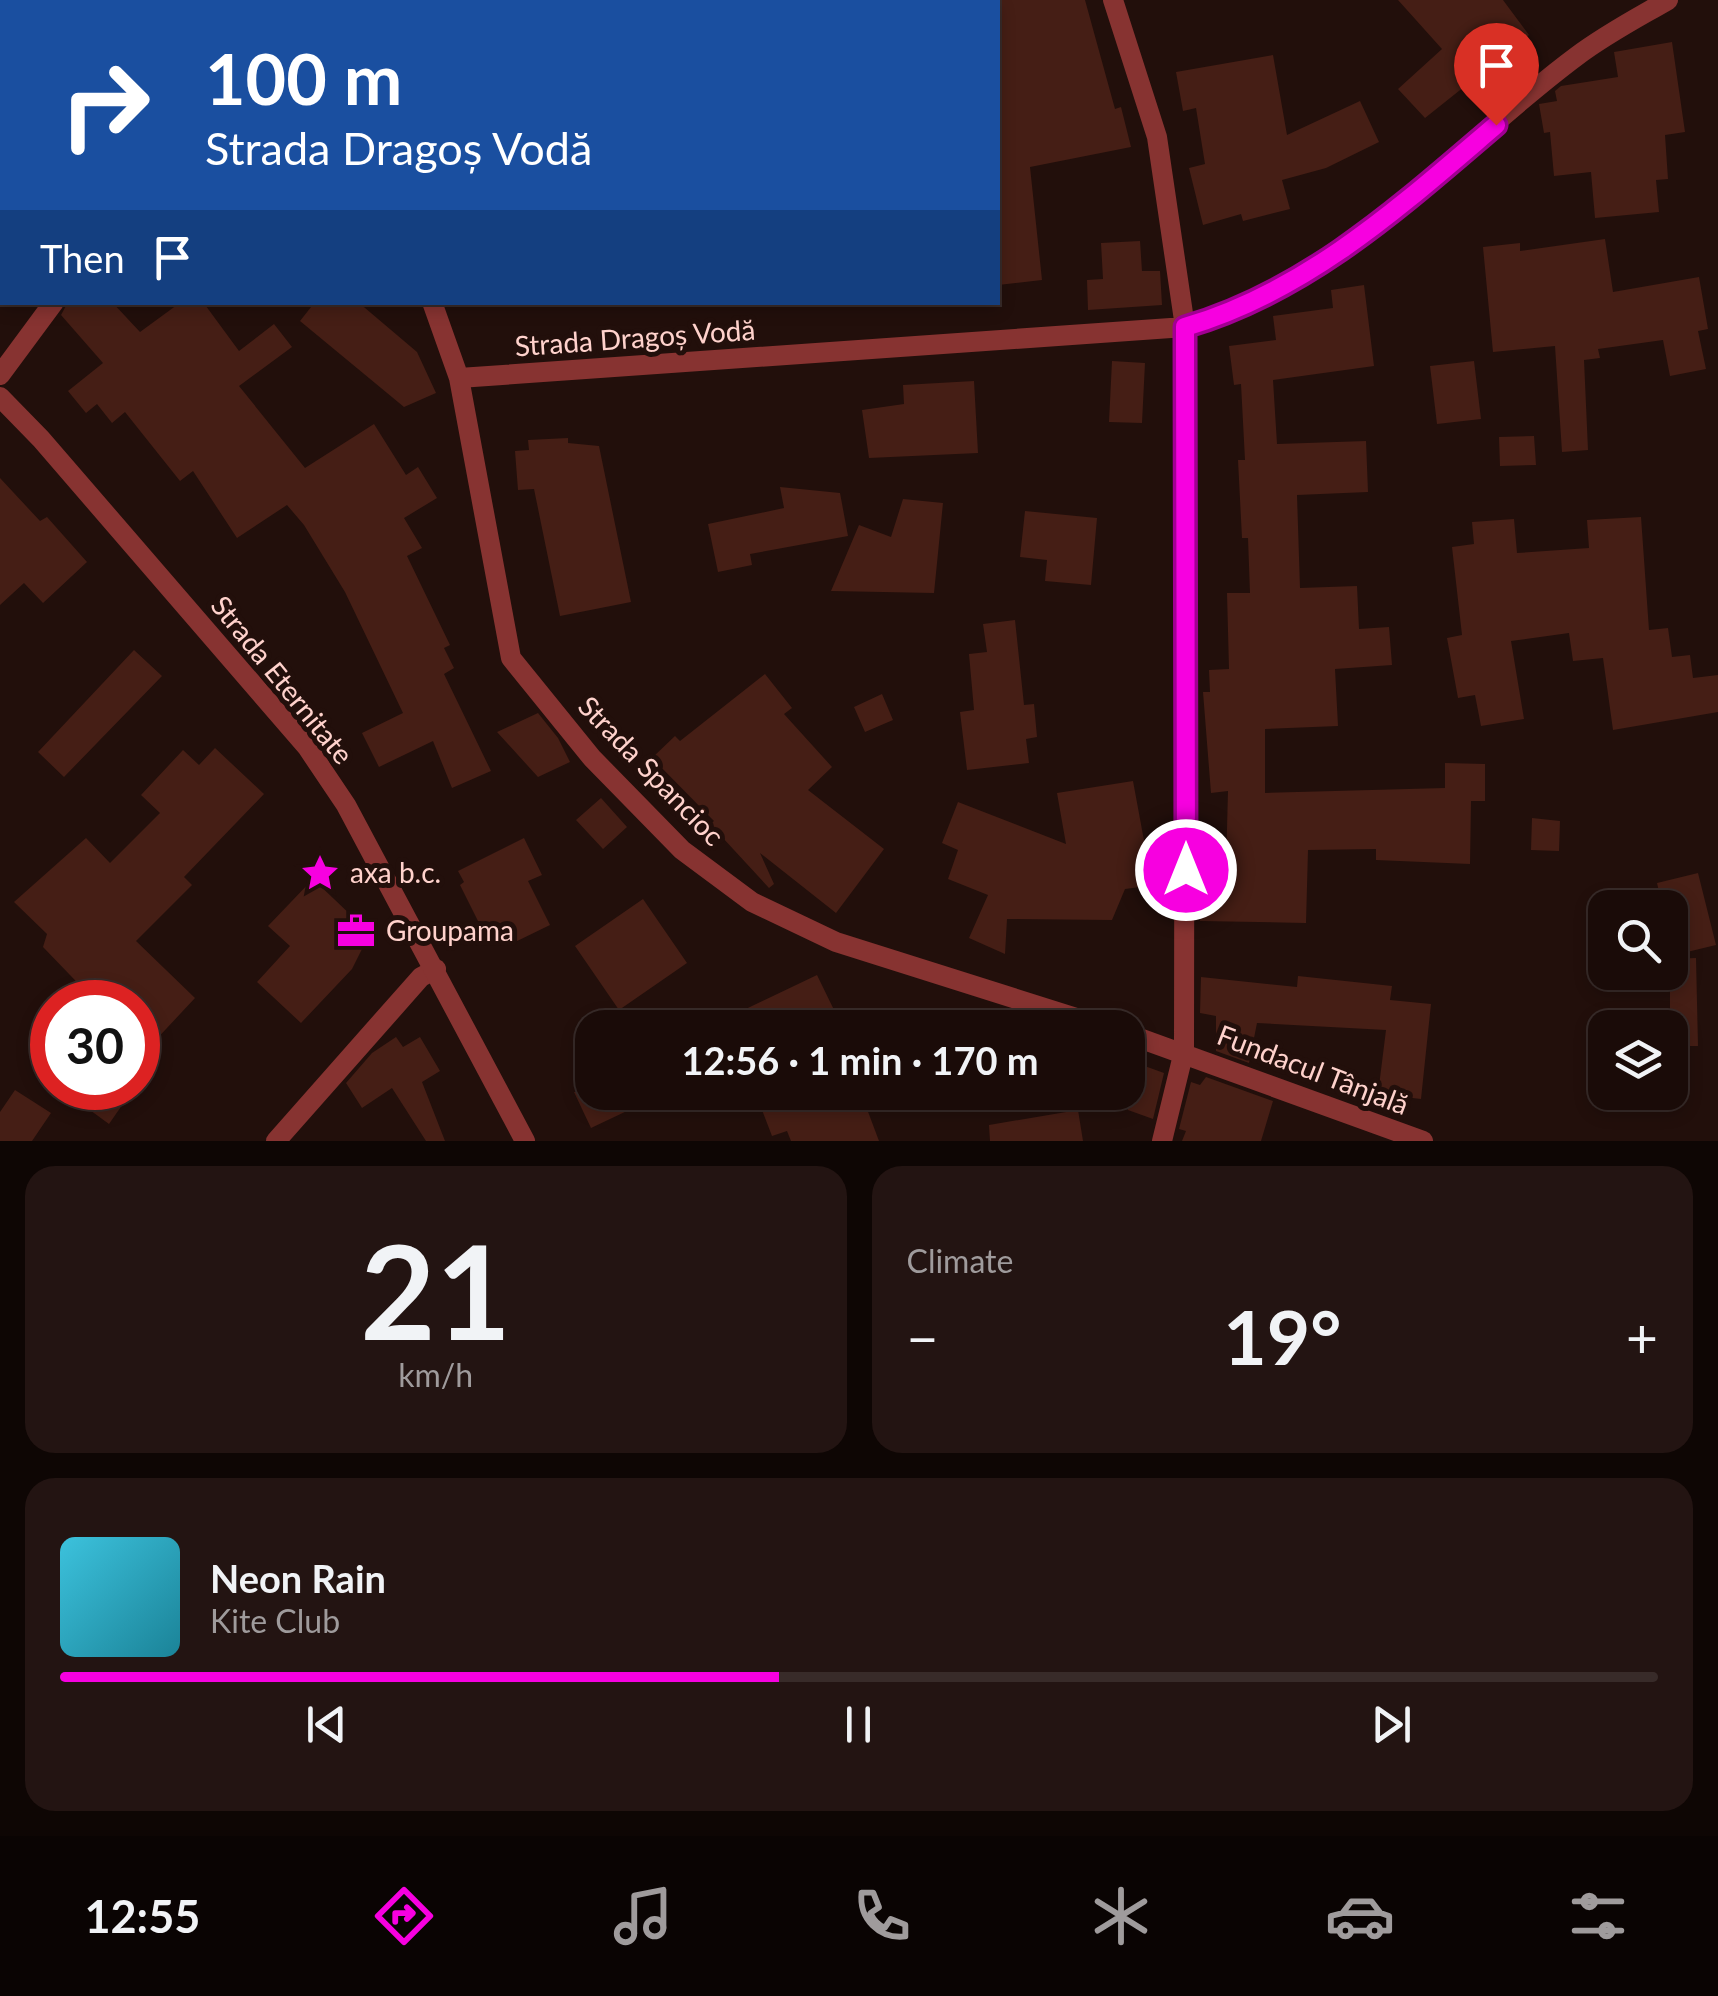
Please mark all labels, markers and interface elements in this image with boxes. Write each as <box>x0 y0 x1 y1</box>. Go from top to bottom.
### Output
pin <box>1454 23 1539 126</box>
text: 100 m <box>205 36 402 120</box>
icon: arrive <box>1469 38 1524 93</box>
icon: right <box>40 40 170 170</box>
text: Strada Dragoș Vodă <box>205 121 592 175</box>
icon: arrive <box>145 230 200 285</box>
text: Then <box>40 235 125 281</box>
street label: Strada Dragoș Vodă <box>514 312 756 362</box>
street label: Strada Eternitate <box>205 588 361 770</box>
street label: Strada Spancioc <box>572 688 732 852</box>
position arrow <box>1134 818 1238 922</box>
place icon: axa b.c. <box>299 852 341 894</box>
place label: axa b.c. <box>350 855 441 889</box>
map controls <box>1588 890 1688 1110</box>
button: search <box>1588 890 1688 990</box>
office icon: Groupama <box>335 910 377 952</box>
place label: Groupama <box>386 913 514 947</box>
speed limit sign: 30 <box>30 980 160 1110</box>
button: layers <box>1588 1010 1688 1110</box>
street label: Fundacul Tânjală <box>1213 1017 1414 1121</box>
text: 12:56 · 1 min · 170 m <box>681 1037 1039 1083</box>
text: 21 <box>360 1212 511 1368</box>
text: Climate <box>907 1241 1013 1280</box>
text: 19° <box>1223 1291 1341 1381</box>
text: − <box>907 1304 938 1370</box>
text: + <box>1626 1304 1658 1370</box>
text: km/h <box>398 1355 473 1394</box>
text: Neon Rain <box>210 1555 386 1601</box>
text: Kite Club <box>210 1601 340 1640</box>
icon: previous <box>299 1697 354 1752</box>
icon: pause <box>831 1697 886 1752</box>
icon: next <box>1364 1697 1419 1752</box>
icon: directions <box>369 1881 439 1951</box>
icon: music <box>608 1881 678 1951</box>
icon: phone <box>847 1881 917 1951</box>
icon: climate <box>1086 1881 1156 1951</box>
icon: car <box>1325 1881 1395 1951</box>
icon: filters <box>1563 1881 1633 1951</box>
text: 12:55 <box>84 1889 200 1943</box>

